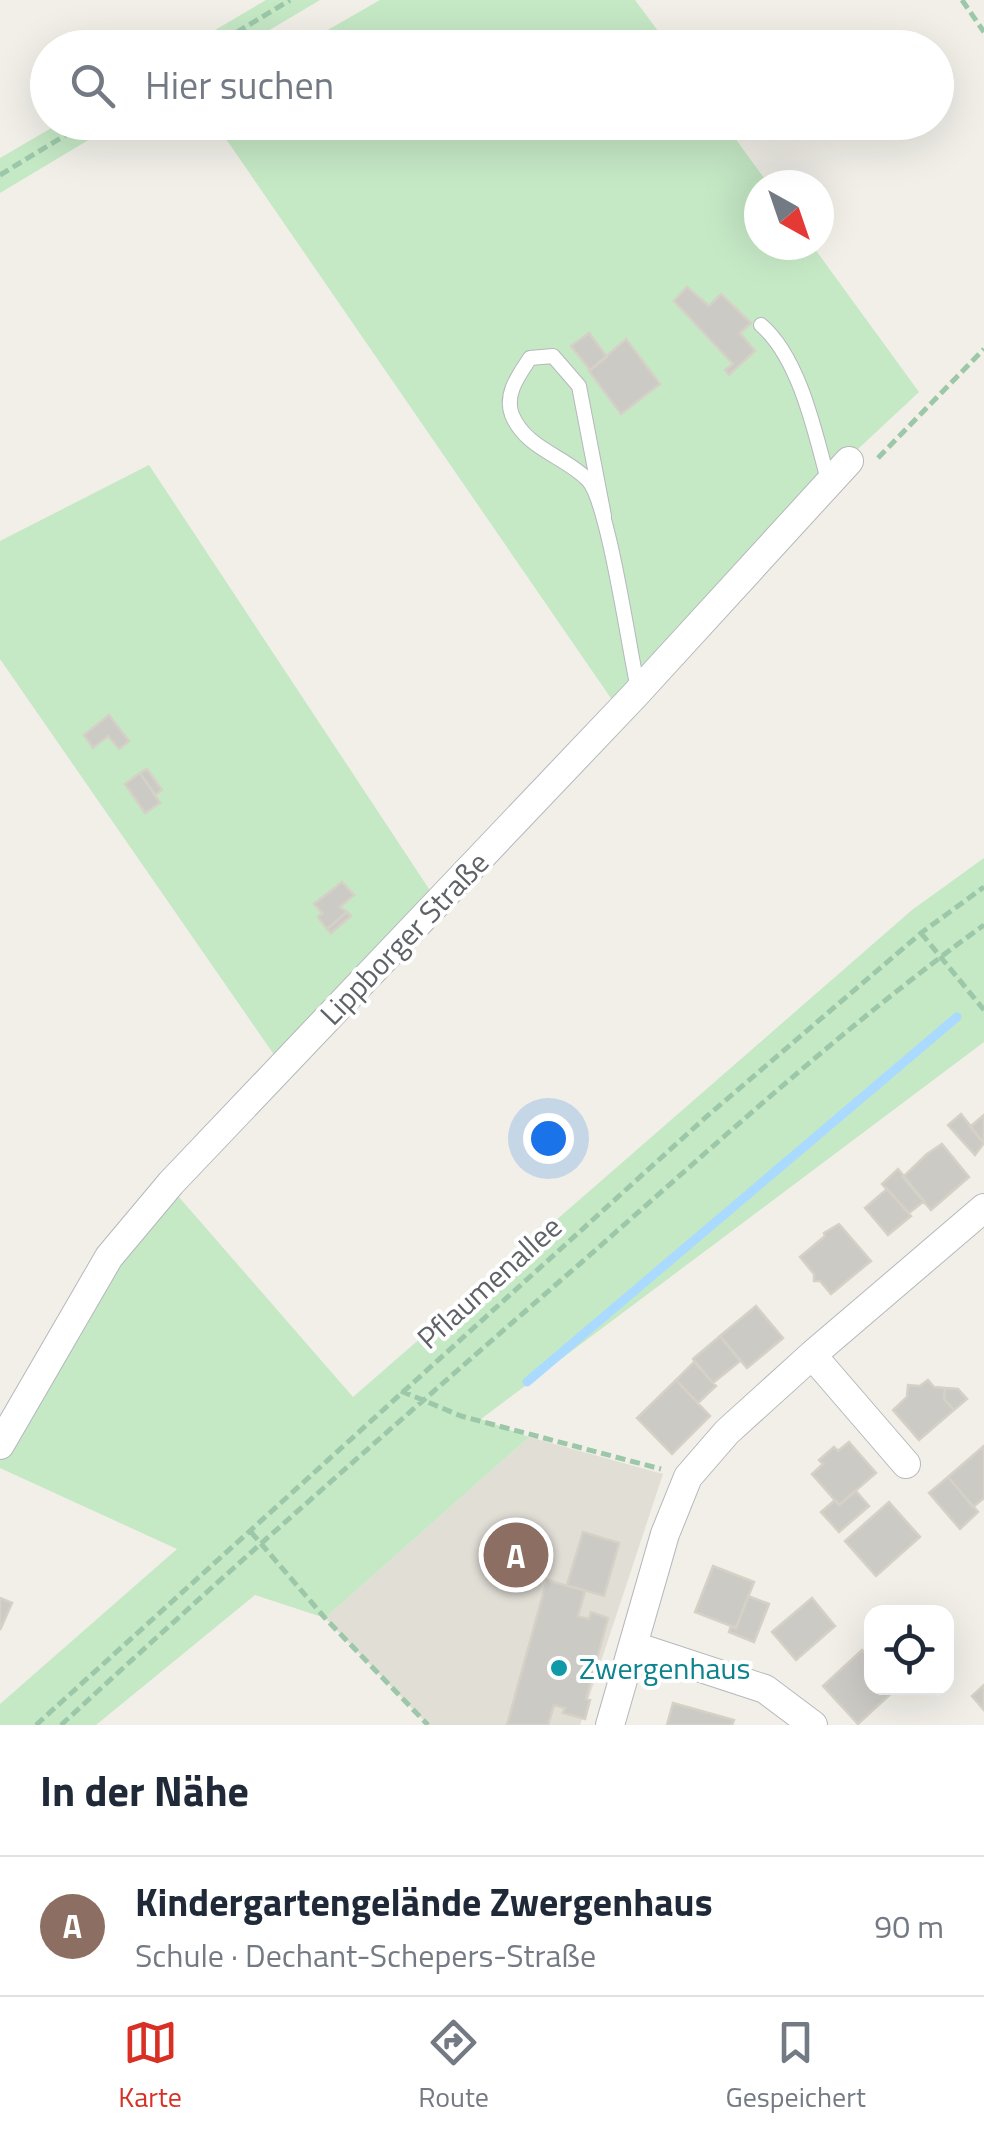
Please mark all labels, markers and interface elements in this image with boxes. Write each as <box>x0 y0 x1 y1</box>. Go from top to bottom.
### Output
search box <box>30 30 954 140</box>
text: Hier suchen <box>145 56 334 114</box>
icon: search <box>65 58 120 113</box>
north arrow <box>744 170 834 260</box>
street label: Lippborger Straße <box>309 841 499 1035</box>
your location <box>523 1113 574 1164</box>
street label: Pflaumenallee <box>406 1204 572 1360</box>
pin: A <box>484 1518 548 1592</box>
map controls <box>864 1605 954 1695</box>
button: locate <box>864 1605 954 1695</box>
place label: Zwergenhaus <box>579 1645 750 1691</box>
marker: Zwergenhaus <box>548 1657 570 1679</box>
text: In der Nähe <box>40 1758 249 1822</box>
text: Kindergartengelände Zwergenhaus <box>135 1873 713 1931</box>
text: A <box>63 1902 82 1950</box>
text: 90 m <box>874 1902 944 1950</box>
text: Schule · Dechant-Schepers-Straße <box>135 1931 596 1979</box>
tab: Karte <box>118 2015 182 2118</box>
tab: Route <box>418 2015 489 2118</box>
tab: Gespeichert <box>725 2015 866 2118</box>

